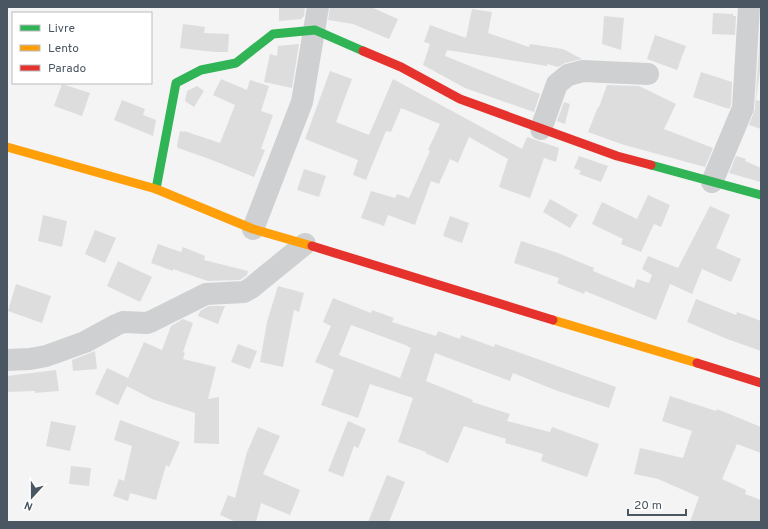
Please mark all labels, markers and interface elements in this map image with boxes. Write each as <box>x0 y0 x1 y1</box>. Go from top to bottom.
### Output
legend <box>12 12 152 84</box>
text: Livre <box>48 21 75 37</box>
text: Lento <box>48 41 79 57</box>
text: Parado <box>48 61 86 77</box>
north arrow <box>12 477 52 517</box>
scale bar <box>628 491 686 517</box>
text: N <box>23 497 35 513</box>
text: 20 m <box>634 498 662 514</box>

